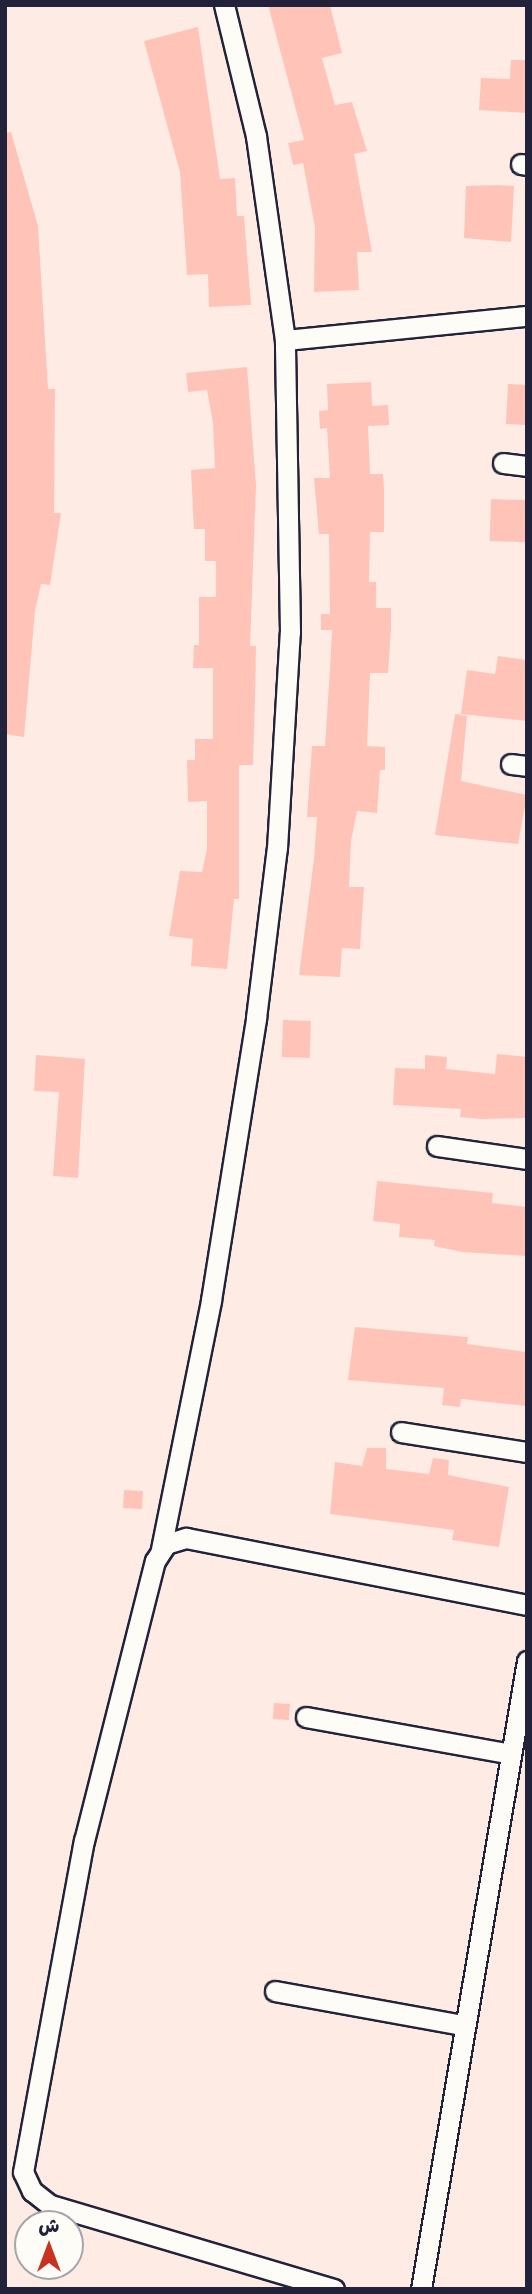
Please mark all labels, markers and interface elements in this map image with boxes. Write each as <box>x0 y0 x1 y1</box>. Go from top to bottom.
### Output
north arrow <box>14 2210 84 2280</box>
text: ش <box>39 2215 59 2237</box>

